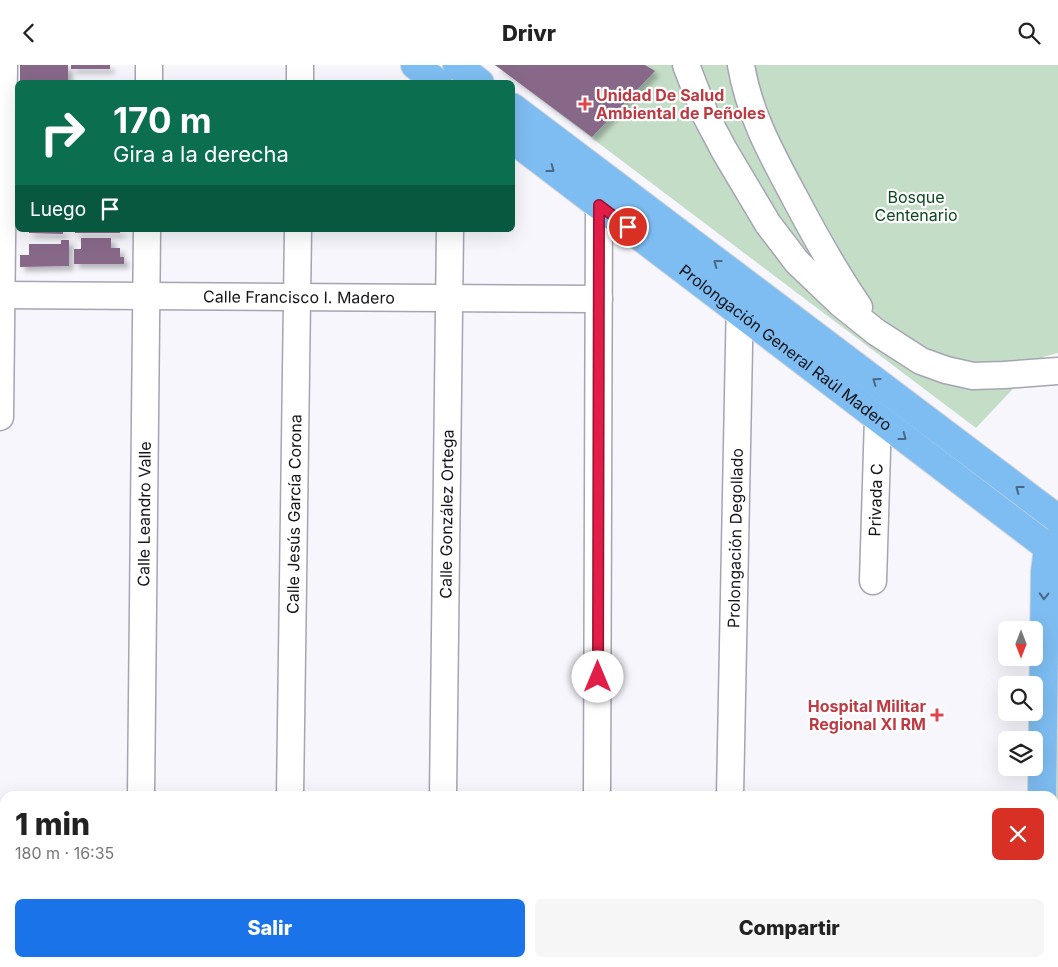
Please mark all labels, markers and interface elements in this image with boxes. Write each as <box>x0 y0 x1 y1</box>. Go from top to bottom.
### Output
icon: back <box>15 19 43 47</box>
icon: search <box>1015 19 1043 47</box>
text: Drivr <box>502 20 556 46</box>
place label: Unidad De Salud Ambiental de Peñoles <box>596 85 766 123</box>
marker: Unidad De Salud Ambiental de Peñoles <box>578 97 592 111</box>
text: 170 m <box>113 99 212 141</box>
icon: right <box>30 100 95 165</box>
text: Gira a la derecha <box>113 141 289 167</box>
one-way arrow <box>545 163 555 172</box>
park label: Bosque Centenario <box>874 187 958 225</box>
icon: arrive <box>96 195 124 223</box>
text: Luego <box>30 198 86 221</box>
pin <box>607 206 649 248</box>
icon: arrive <box>614 213 642 241</box>
street label: Prolongación General Raúl Madero <box>675 260 896 435</box>
one-way arrow <box>713 260 723 269</box>
street label: Calle Francisco I. Madero <box>203 286 395 308</box>
one-way arrow <box>872 378 882 387</box>
street label: Calle Jesús García Corona <box>283 414 305 614</box>
street label: Calle González Ortega <box>435 429 458 599</box>
one-way arrow <box>897 431 907 440</box>
street label: Calle Leandro Valle <box>133 441 155 587</box>
street label: Prolongación Degollado <box>723 448 747 628</box>
street label: Privada C <box>864 463 887 537</box>
one-way arrow <box>1016 487 1025 495</box>
one-way arrow <box>1039 592 1050 600</box>
north arrow <box>998 621 1042 666</box>
map controls <box>998 621 1043 776</box>
position arrow <box>571 650 623 702</box>
button: search <box>998 676 1043 721</box>
place label: Hospital Militar Regional XI RM <box>808 696 926 734</box>
marker: Hospital Militar Regional XI RM <box>930 708 944 722</box>
button: layers <box>998 731 1043 776</box>
text: 1 min <box>15 806 90 842</box>
button: close <box>992 808 1044 860</box>
text: 180 m · 16:35 <box>15 843 114 863</box>
button: Salir <box>15 899 525 957</box>
button: Compartir <box>535 899 1044 957</box>

